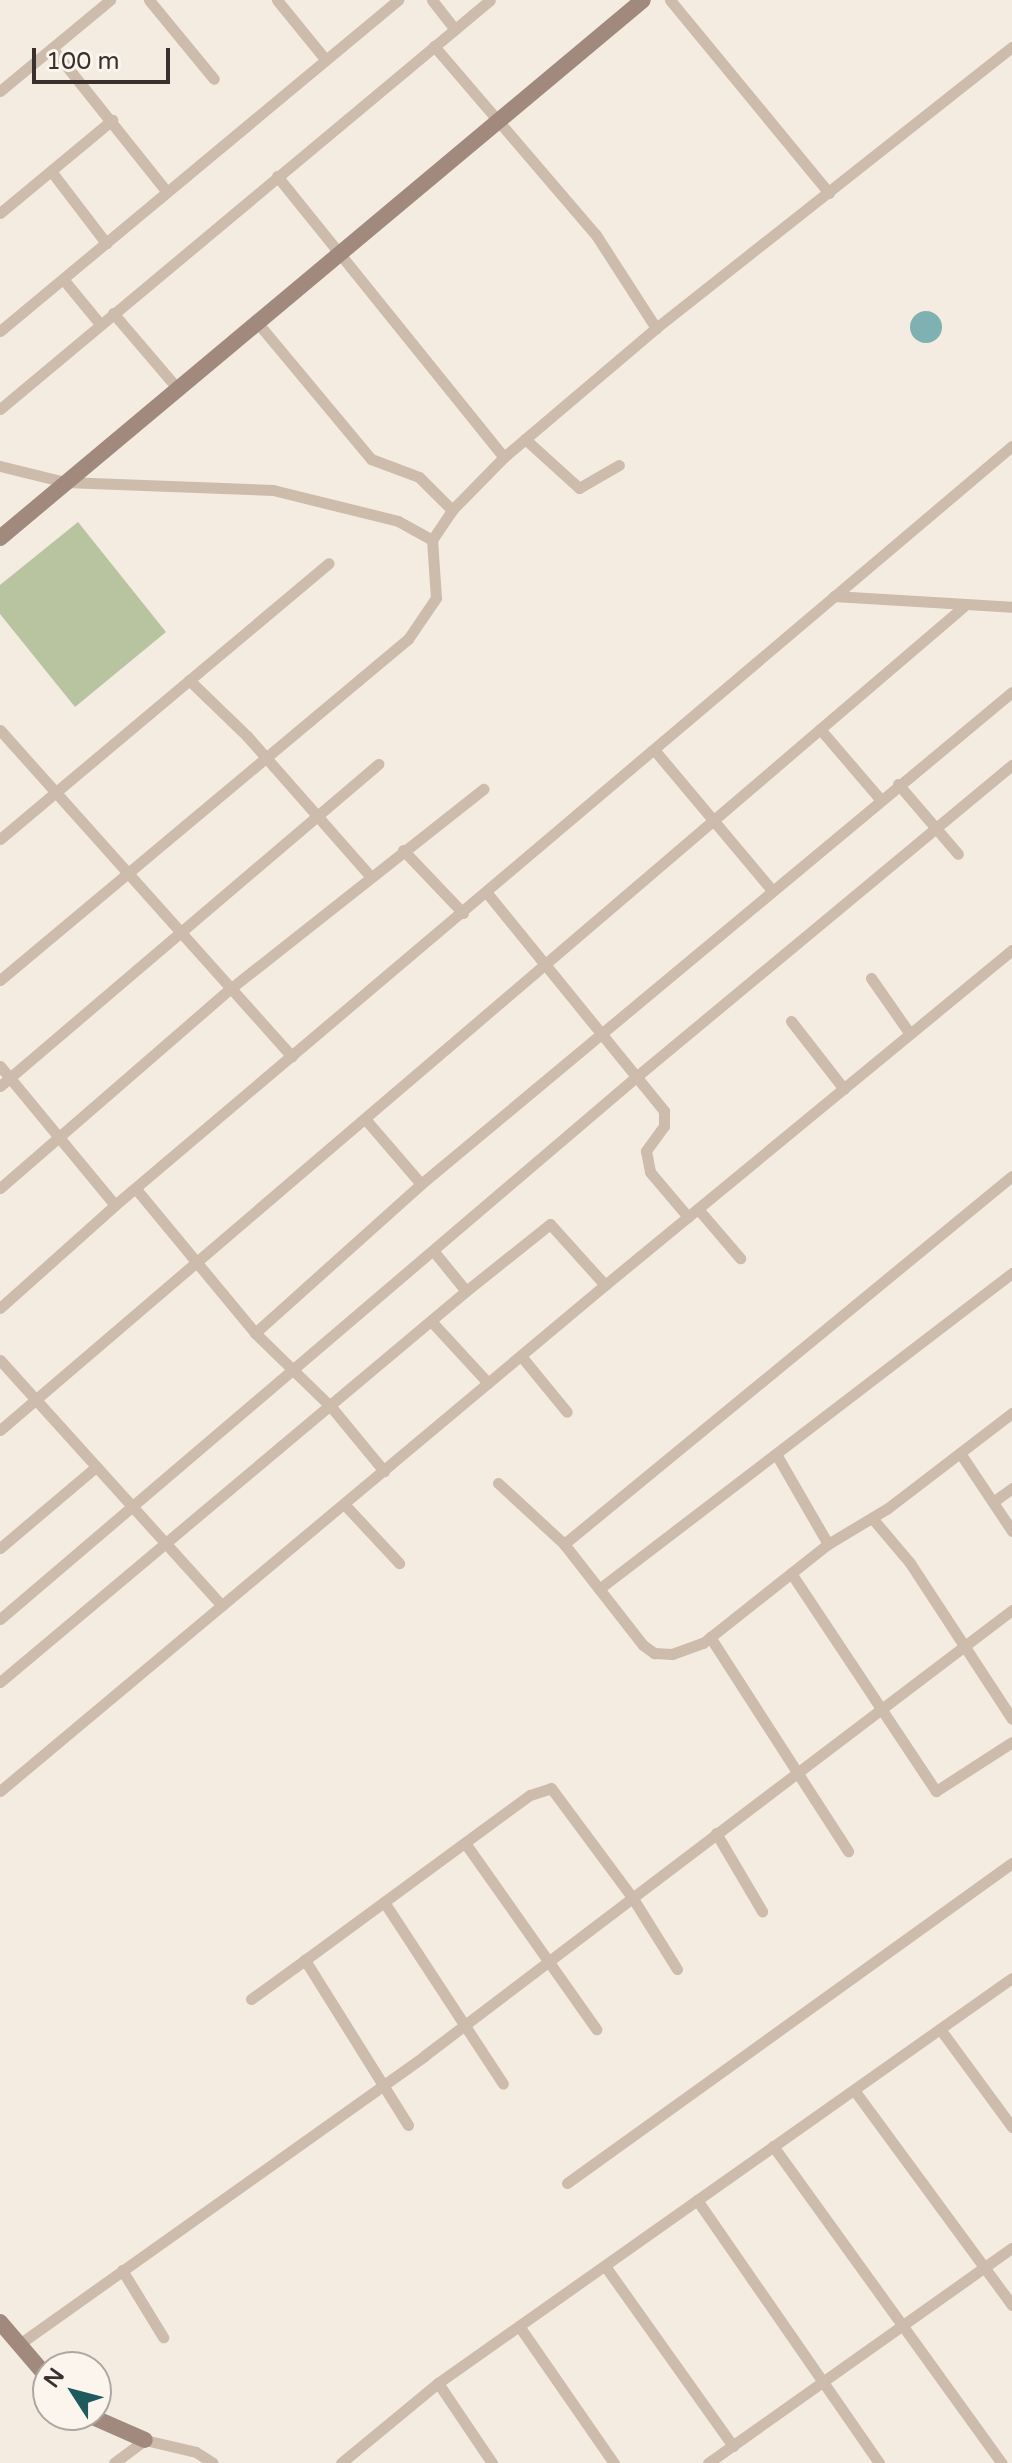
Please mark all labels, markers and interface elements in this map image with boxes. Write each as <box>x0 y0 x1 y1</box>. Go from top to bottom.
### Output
scale bar <box>36 32 174 82</box>
text: 100 m <box>46 47 120 76</box>
north arrow <box>32 2351 112 2431</box>
text: N <box>38 2363 70 2393</box>

